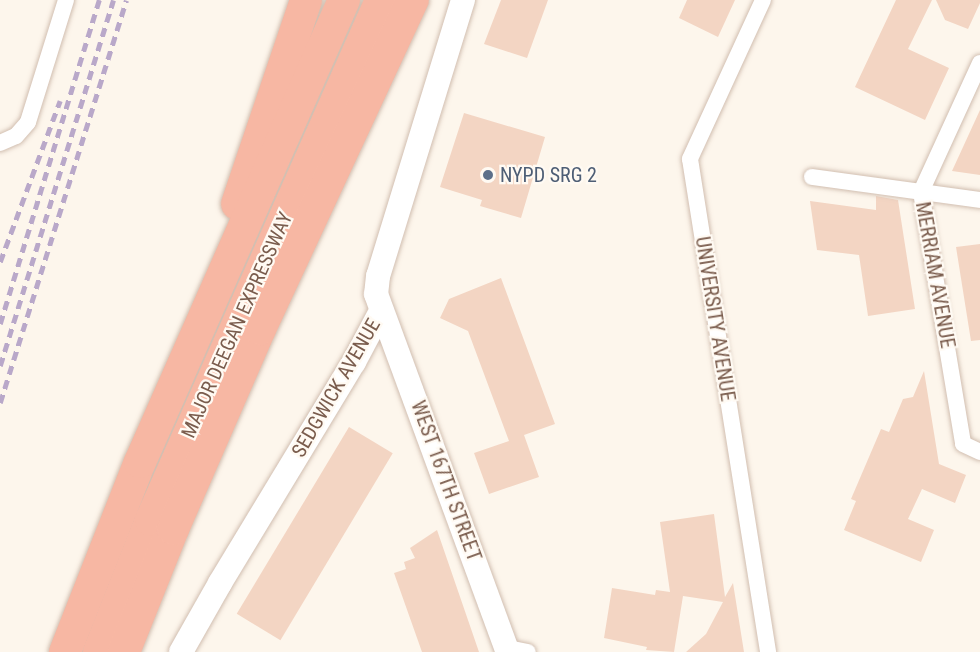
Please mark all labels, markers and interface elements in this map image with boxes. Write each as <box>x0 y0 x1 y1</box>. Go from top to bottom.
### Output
place label: NYPD SRG 2 <box>500 163 597 187</box>
marker: NYPD SRG 2 <box>481 168 495 182</box>
street label: MERRIAM AVENUE <box>910 200 960 350</box>
street label: MAJOR DEEGAN EXPRESSWAY <box>176 208 298 442</box>
street label: UNIVERSITY AVENUE <box>690 235 740 403</box>
street label: SEDGWICK AVENUE <box>287 314 385 462</box>
street label: WEST 167TH STREET <box>406 397 486 565</box>

